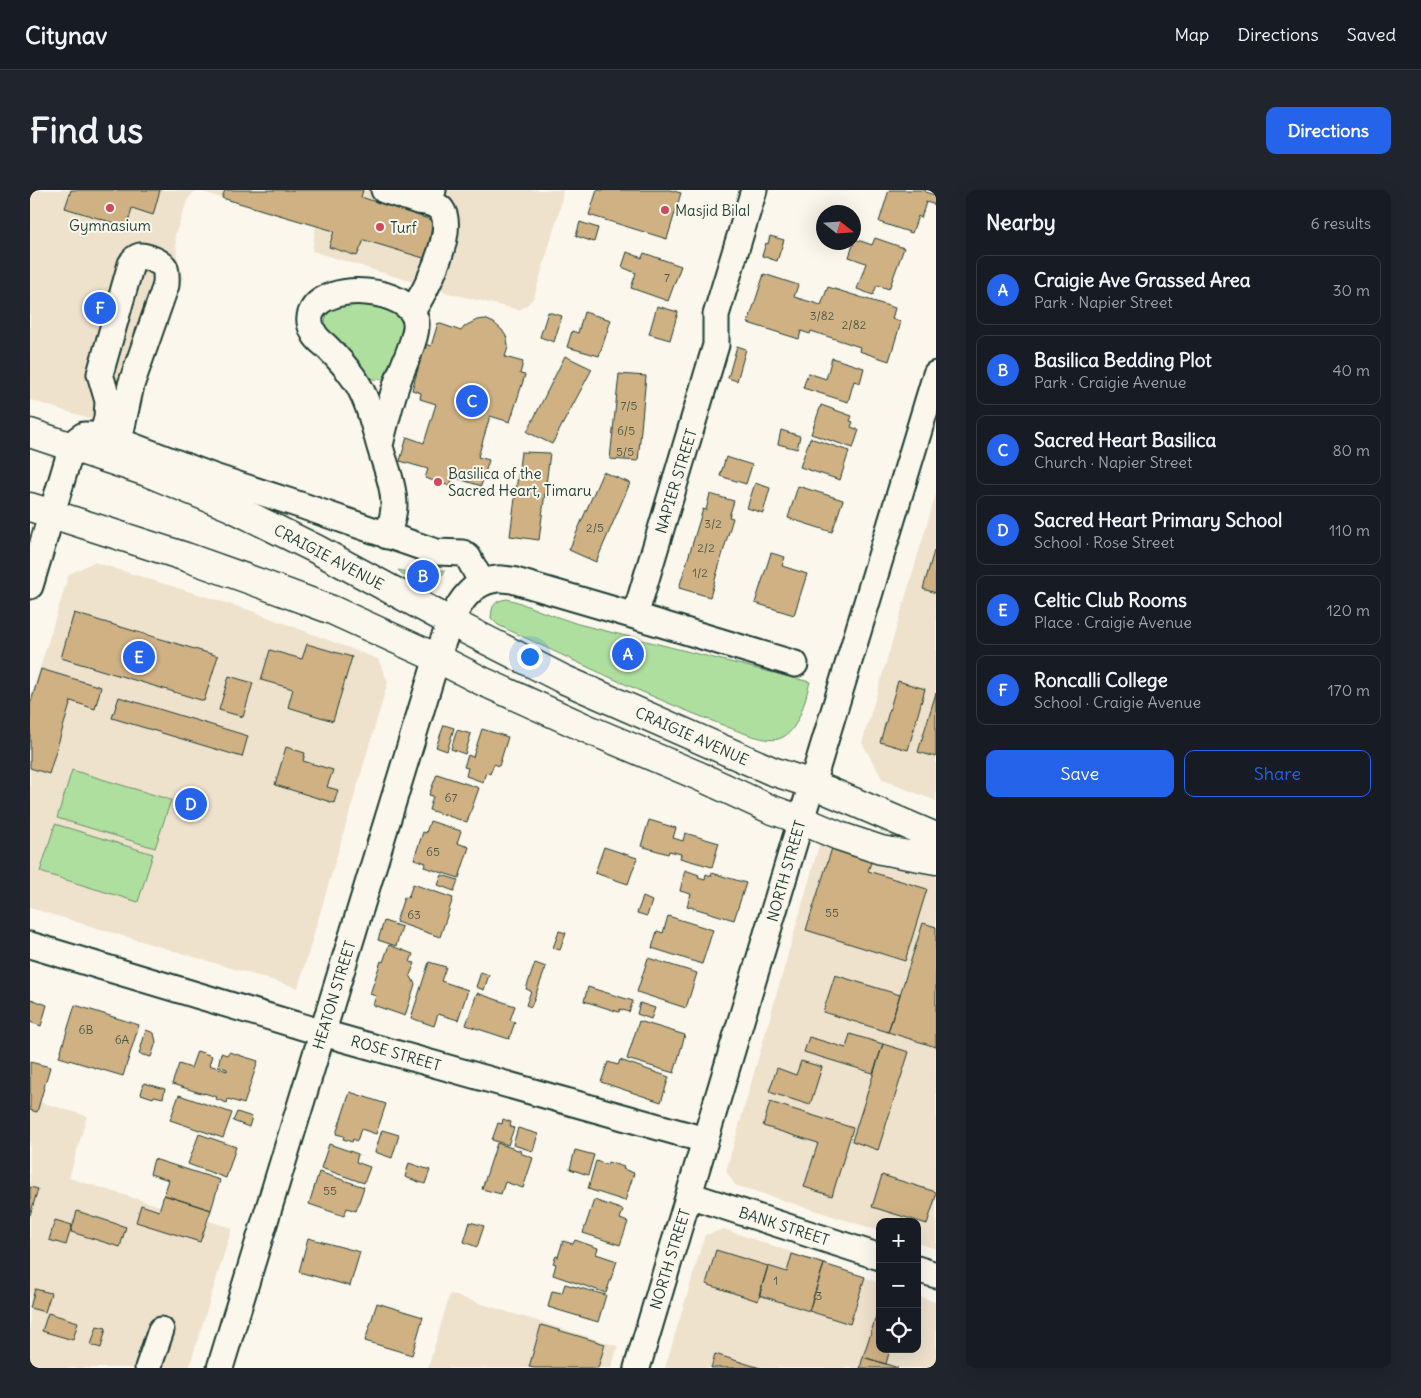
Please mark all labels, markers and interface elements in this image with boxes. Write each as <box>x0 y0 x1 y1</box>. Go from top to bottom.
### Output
text: Citynav <box>25 20 107 50</box>
text: Map <box>1174 23 1209 46</box>
text: Directions <box>1237 23 1319 46</box>
text: Saved <box>1347 23 1396 46</box>
button: Directions <box>1266 107 1391 154</box>
text: Find us <box>30 108 143 152</box>
place label: Masjid Bilal <box>675 201 750 220</box>
marker: Gymnasium <box>104 202 116 214</box>
marker: Masjid Bilal <box>659 204 671 216</box>
north arrow <box>816 205 861 250</box>
text: Nearby <box>986 209 1056 236</box>
text: 6 results <box>1310 213 1371 233</box>
place label: Gymnasium <box>69 216 151 235</box>
place label: Turf <box>390 218 418 237</box>
marker: Turf <box>374 221 386 233</box>
text: Craigie Ave Grassed Area <box>1034 268 1251 292</box>
house number: 7 <box>664 270 670 285</box>
text: A <box>998 280 1008 300</box>
text: 30 m <box>1333 280 1370 300</box>
pin: F <box>84 289 116 327</box>
text: Park · Napier Street <box>1034 292 1173 312</box>
house number: 3/82 <box>810 308 835 323</box>
house number: 2/82 <box>842 317 867 332</box>
text: Basilica Bedding Plot <box>1034 348 1212 372</box>
text: B <box>998 360 1008 380</box>
text: 40 m <box>1332 360 1370 380</box>
text: Park · Craigie Avenue <box>1034 372 1186 392</box>
pin: C <box>456 382 488 420</box>
house number: 7/5 <box>621 398 638 413</box>
house number: 6/5 <box>617 423 635 438</box>
street label: NAPIER STREET <box>651 426 701 536</box>
text: Sacred Heart Basilica <box>1034 428 1216 452</box>
text: C <box>998 440 1008 460</box>
text: 80 m <box>1332 440 1370 460</box>
house number: 5/5 <box>616 444 634 459</box>
text: Church · Napier Street <box>1034 452 1192 472</box>
place label: Basilica of the Sacred Heart, Timaru <box>448 464 592 500</box>
marker: Basilica of the Sacred Heart, Timaru <box>432 476 444 488</box>
text: Sacred Heart Primary School <box>1034 508 1282 532</box>
house number: 3/2 <box>704 516 722 531</box>
street label: CRAIGIE AVENUE <box>271 520 387 594</box>
house number: 2/5 <box>586 520 604 535</box>
text: D <box>997 520 1009 540</box>
text: 110 m <box>1329 520 1370 540</box>
text: School · Rose Street <box>1034 532 1174 552</box>
house number: 2/2 <box>697 540 715 555</box>
pin: B <box>407 557 439 595</box>
house number: 1/2 <box>692 565 708 580</box>
text: Celtic Club Rooms <box>1034 588 1187 612</box>
text: E <box>998 600 1008 620</box>
text: 120 m <box>1327 600 1370 620</box>
text: Place · Craigie Avenue <box>1034 612 1192 632</box>
pin: A <box>612 635 644 673</box>
pin: E <box>123 638 155 676</box>
your location <box>517 644 543 670</box>
text: Roncalli College <box>1034 668 1168 692</box>
text: F <box>998 680 1008 700</box>
text: 170 m <box>1327 680 1370 700</box>
text: School · Craigie Avenue <box>1034 692 1201 712</box>
street label: CRAIGIE AVENUE <box>632 703 752 770</box>
button: Save <box>986 750 1174 797</box>
button: Share <box>1184 750 1371 797</box>
pin: D <box>175 785 207 823</box>
house number: 67 <box>445 790 458 805</box>
street label: NORTH STREET <box>762 818 810 924</box>
house number: 65 <box>426 844 440 859</box>
house number: 55 <box>825 905 839 920</box>
house number: 63 <box>407 907 421 922</box>
street label: HEATON STREET <box>308 938 360 1052</box>
house number: 6B <box>79 1022 94 1037</box>
street label: ROSE STREET <box>349 1031 443 1075</box>
house number: 6A <box>115 1032 130 1047</box>
house number: 55 <box>323 1183 337 1198</box>
street label: BANK STREET <box>736 1202 832 1250</box>
street label: NORTH STREET <box>646 1206 694 1312</box>
map controls <box>876 1218 921 1353</box>
button: + <box>876 1218 921 1263</box>
button: − <box>876 1263 921 1308</box>
house number: 1 <box>774 1273 778 1288</box>
house number: 3 <box>816 1288 823 1303</box>
button: locate <box>876 1308 921 1353</box>

